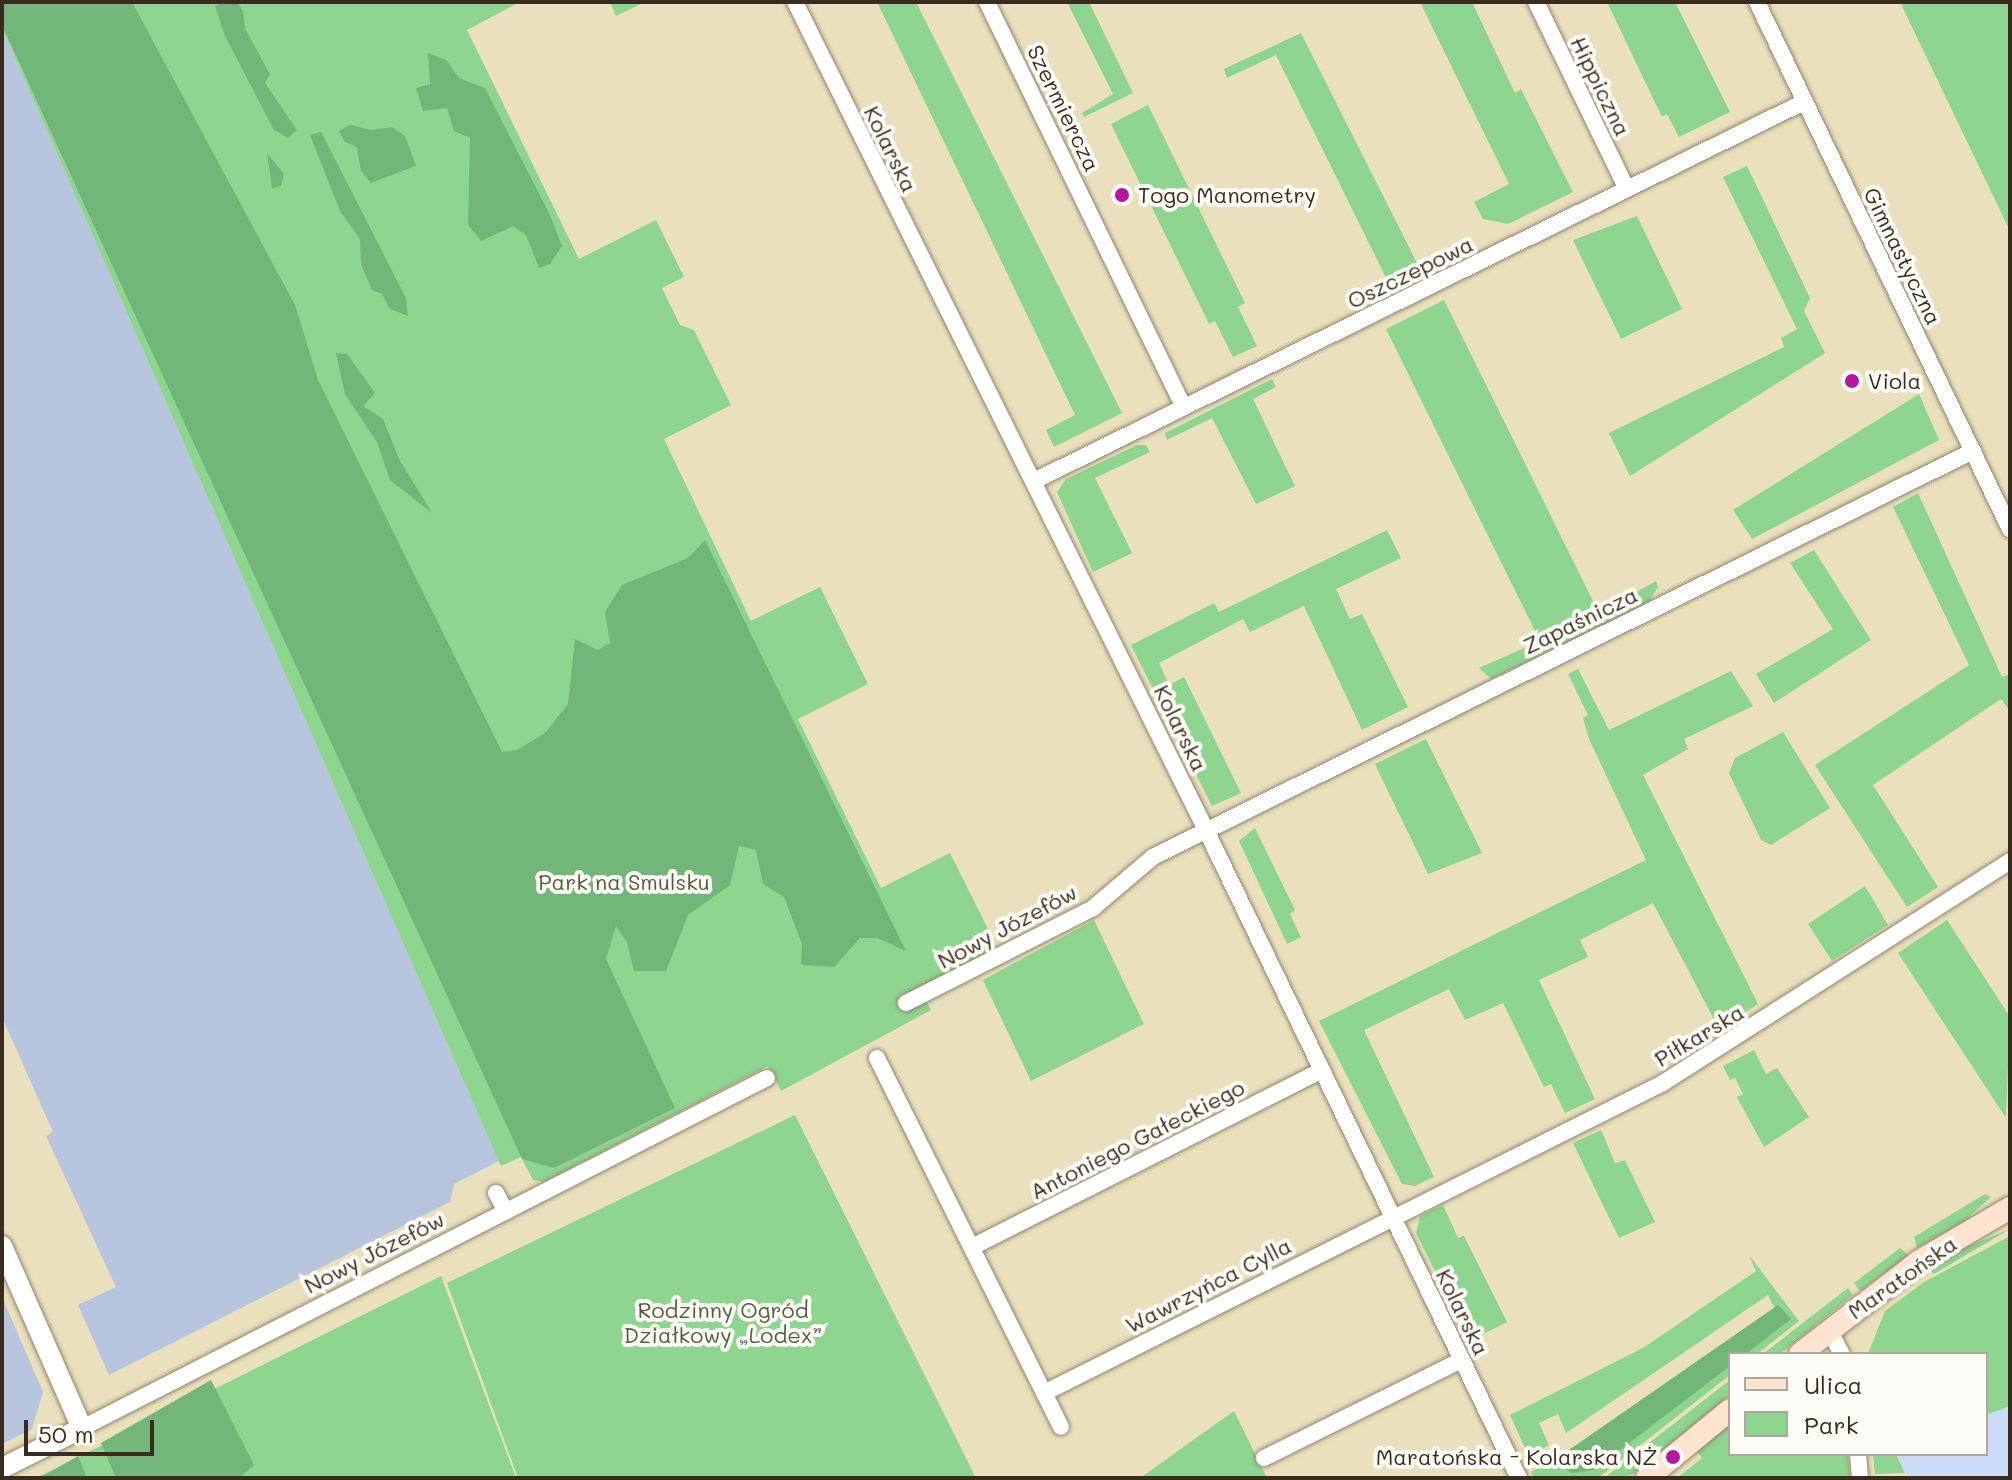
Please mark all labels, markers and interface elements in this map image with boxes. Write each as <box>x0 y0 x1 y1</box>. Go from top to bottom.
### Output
street label: Hippiczna <box>1566 32 1636 140</box>
street label: Szermiercza <box>1022 41 1106 175</box>
street label: Kolarska <box>859 102 923 196</box>
place label: Togo Manometry <box>1138 182 1316 208</box>
street label: Gimnastyczna <box>1858 183 1948 329</box>
marker: Togo Manometry <box>1113 186 1131 204</box>
street label: Oszczepowa <box>1343 230 1477 314</box>
place label: Viola <box>1868 368 1921 394</box>
marker: Viola <box>1843 372 1861 390</box>
street label: Zapaśnicza <box>1518 581 1642 659</box>
street label: Kolarska <box>1149 681 1213 775</box>
park label: Park na Smulsku <box>538 869 710 895</box>
street label: Nowy Józefów <box>933 878 1081 974</box>
street label: Piłkarska <box>1650 998 1748 1072</box>
street label: Antoniego Gałeckiego <box>1026 1073 1248 1205</box>
street label: Nowy Józefów <box>300 1205 448 1299</box>
street label: Maratońska <box>1842 1230 1962 1324</box>
street label: Wawrzyńca Cylla <box>1121 1232 1295 1338</box>
street label: Kolarska <box>1431 1265 1495 1359</box>
park label: Rodzinny Ogród Działkowy „Lodex” <box>624 1296 822 1348</box>
legend <box>1728 1352 1988 1456</box>
text: Ulica <box>1804 1369 1862 1400</box>
scale bar <box>28 1404 158 1454</box>
text: Park <box>1804 1409 1858 1440</box>
text: 50 m <box>38 1418 94 1449</box>
place label: Maratońska - Kolarska NŻ <box>1376 1444 1657 1470</box>
marker: Maratońska - Kolarska NŻ <box>1664 1448 1682 1466</box>

